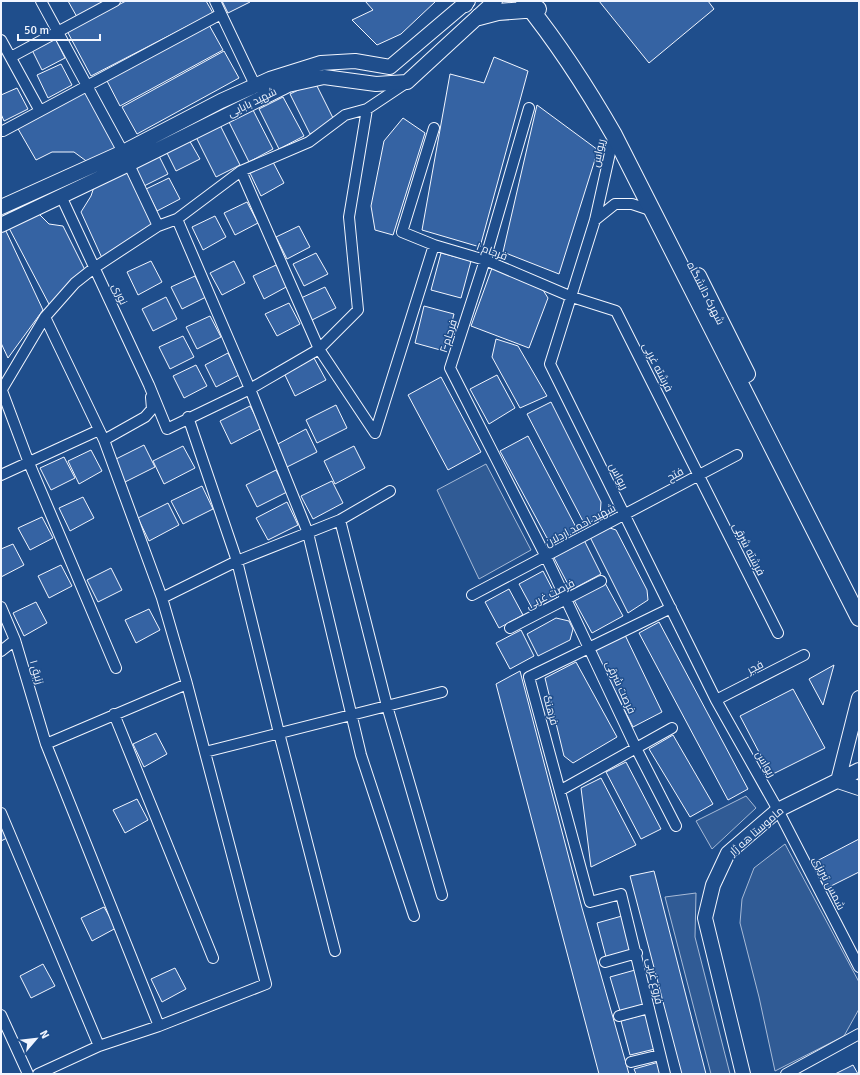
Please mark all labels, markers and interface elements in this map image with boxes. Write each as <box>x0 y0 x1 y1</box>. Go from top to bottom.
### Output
scale bar <box>18 16 100 42</box>
text: 50 m <box>24 23 49 38</box>
street label: شهید بابایی <box>226 85 279 120</box>
street label: ریواس <box>589 138 608 168</box>
street label: فرجام ۱ <box>474 240 509 264</box>
street label: شهرک دانشگاه <box>684 260 727 327</box>
street label: نوری <box>109 281 130 307</box>
street label: فرجام ۲ <box>437 318 461 355</box>
street label: فرشته غربی <box>640 340 676 394</box>
street label: ریواس <box>606 461 631 492</box>
street label: فتح <box>665 465 686 485</box>
street label: شهید احمد اردلان <box>543 501 618 550</box>
street label: فرشته شرقی <box>730 521 767 578</box>
street label: فرصت غربی <box>524 577 577 612</box>
street label: زنبق ۱ <box>27 658 46 686</box>
street label: فجر <box>744 658 766 677</box>
street label: فرصت شرقی <box>603 659 638 716</box>
street label: فرهنگ <box>540 693 561 727</box>
street label: ریواس <box>753 749 778 780</box>
street label: ماموستا هه ژار <box>726 804 786 859</box>
street label: شمس تبریزی <box>810 854 848 912</box>
street label: فروغ غربی <box>642 957 666 1006</box>
north arrow <box>16 1019 56 1059</box>
text: N <box>37 1028 52 1041</box>

